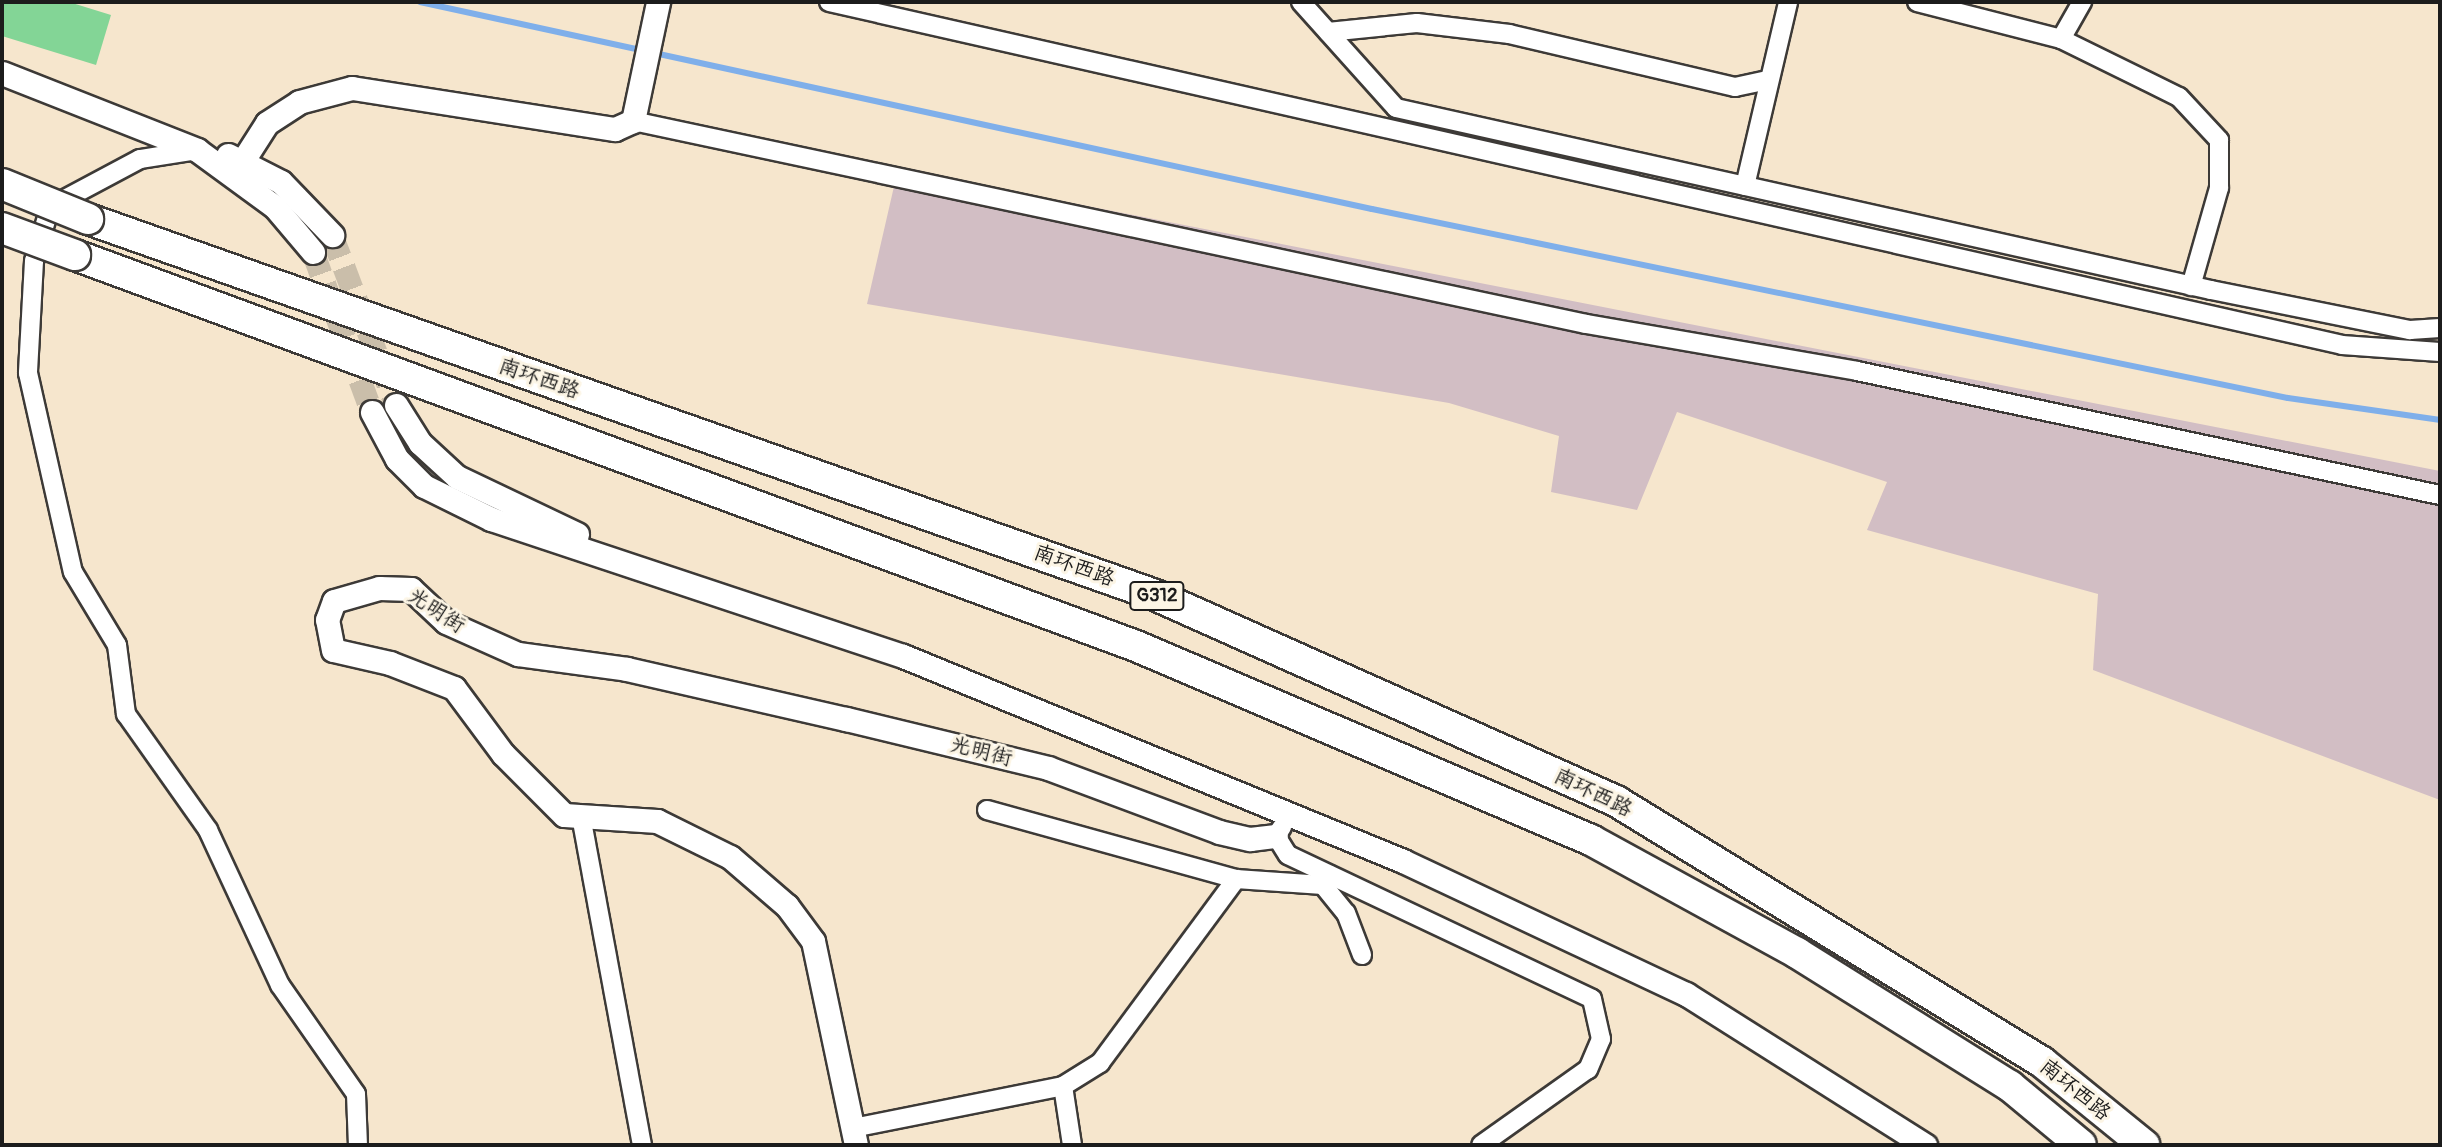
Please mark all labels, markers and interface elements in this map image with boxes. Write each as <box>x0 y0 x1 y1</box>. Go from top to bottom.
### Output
street label: 南环西路 <box>495 353 583 405</box>
street label: 南环西路 <box>1030 540 1118 592</box>
road number: G312 <box>1129 580 1185 611</box>
street label: 光明街 <box>403 583 469 639</box>
street label: 光明街 <box>947 732 1015 772</box>
street label: 南环西路 <box>1550 763 1636 823</box>
street label: 南环西路 <box>2034 1054 2116 1126</box>

